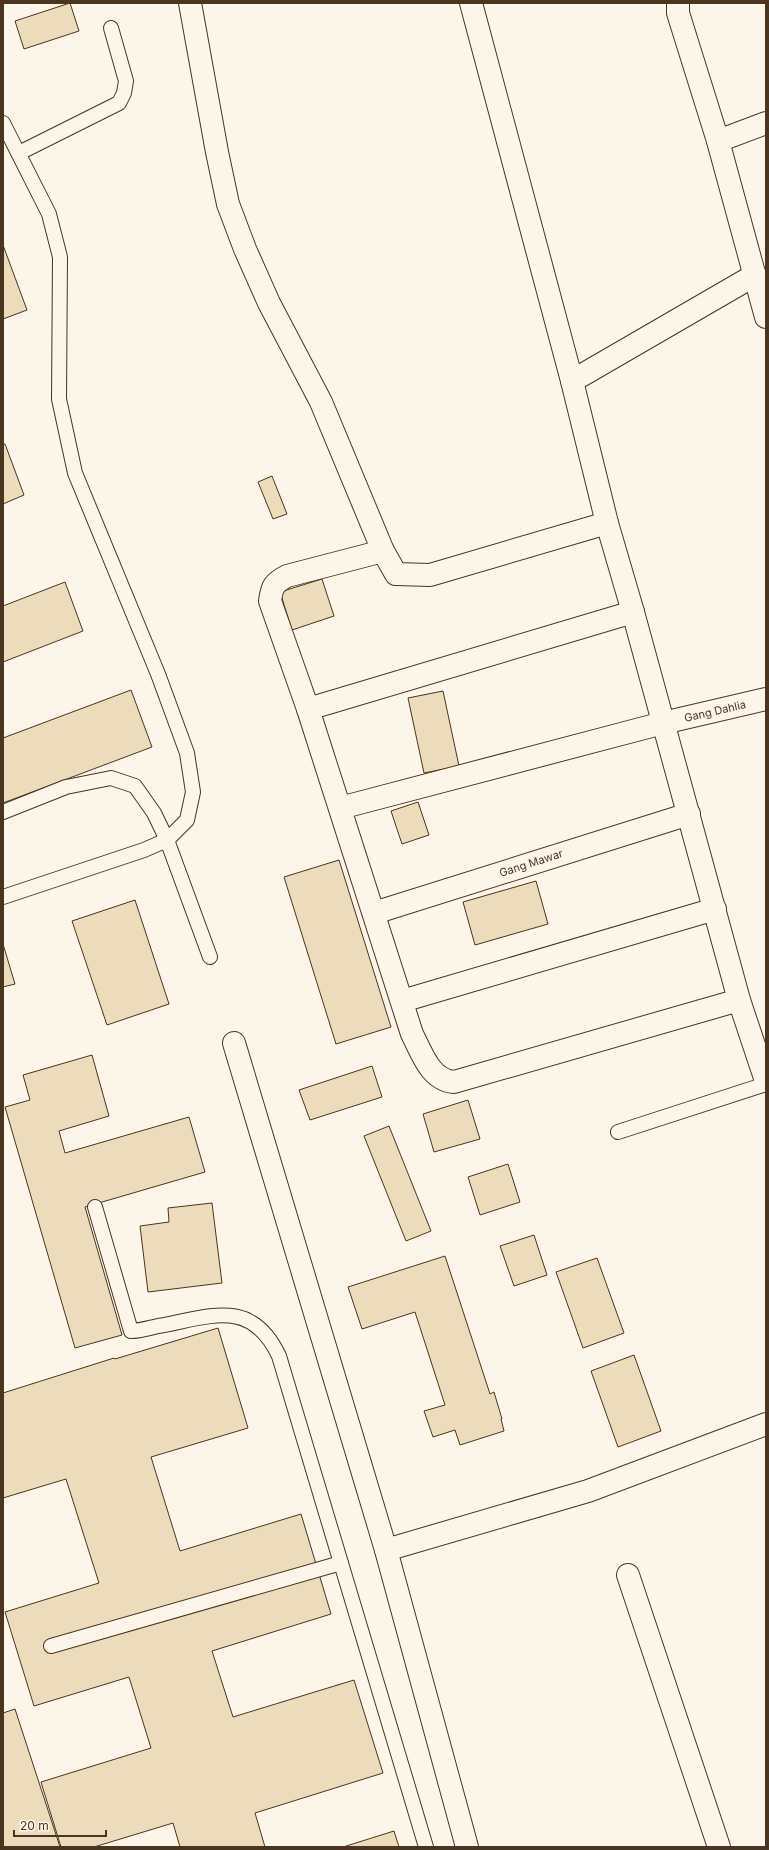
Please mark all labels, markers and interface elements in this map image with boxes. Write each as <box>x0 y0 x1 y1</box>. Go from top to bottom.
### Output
street label: Gang Dahlia <box>683 697 747 725</box>
street label: Gang Mawar <box>497 846 565 880</box>
scale bar <box>14 1812 106 1838</box>
text: 20 m <box>20 1818 49 1833</box>

